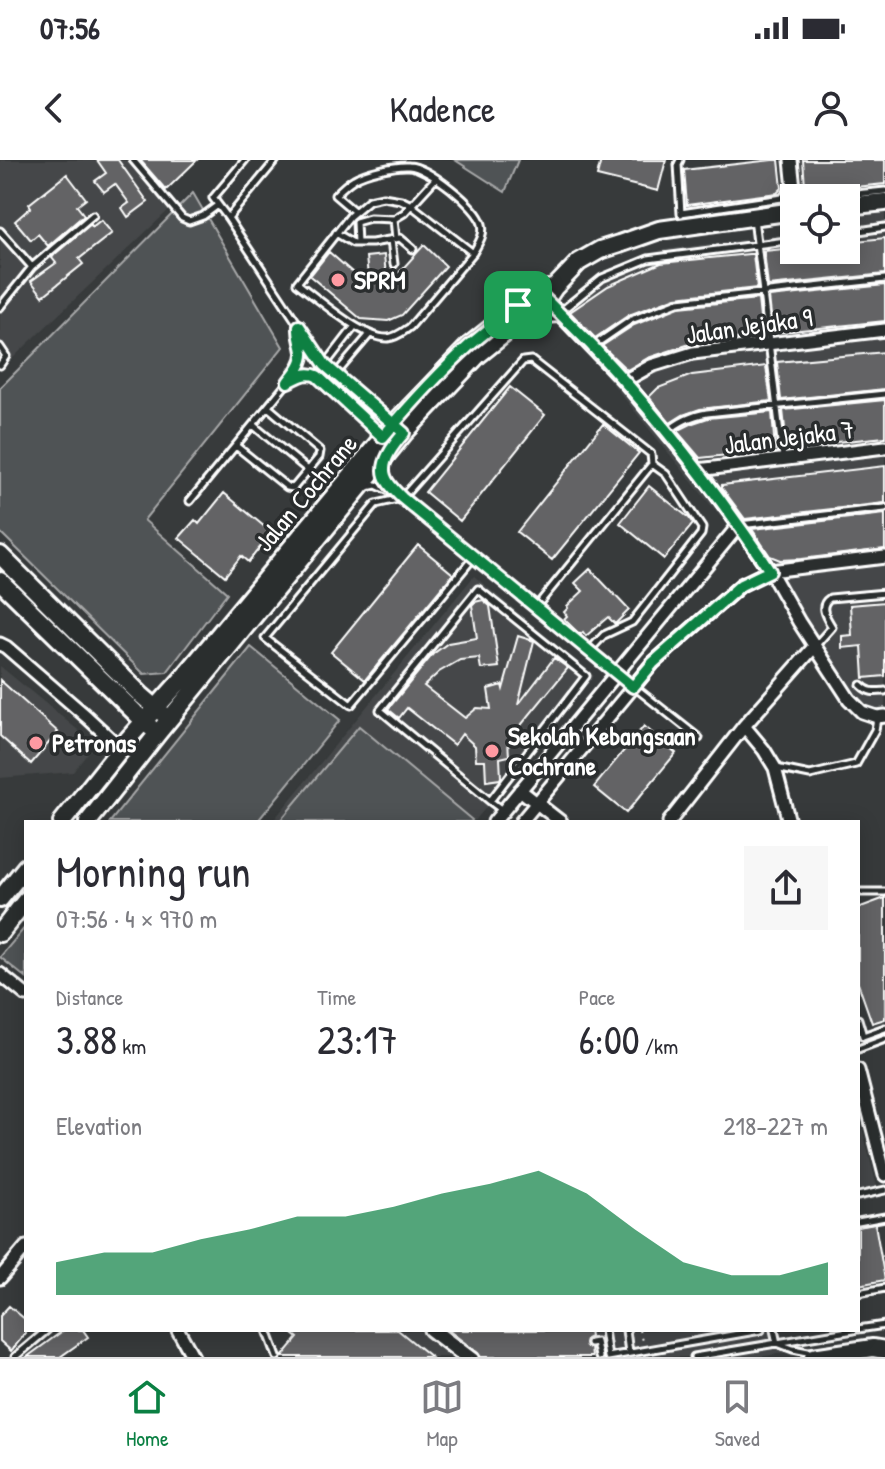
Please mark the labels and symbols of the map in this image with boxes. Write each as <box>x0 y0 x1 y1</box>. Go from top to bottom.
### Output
place label: SPRM <box>354 262 406 297</box>
marker: SPRM <box>329 271 347 289</box>
pin <box>484 271 552 339</box>
street label: Jalan Jejaka 9 <box>683 299 814 352</box>
street label: Jalan Jejaka 7 <box>722 411 856 462</box>
street label: Jalan Cochrane <box>246 427 365 559</box>
place label: Sekolah Kebangsaan Cochrane <box>508 718 696 783</box>
place label: Petronas <box>52 725 136 760</box>
marker: Petronas <box>27 734 45 752</box>
marker: Sekolah Kebangsaan Cochrane <box>483 742 501 760</box>

